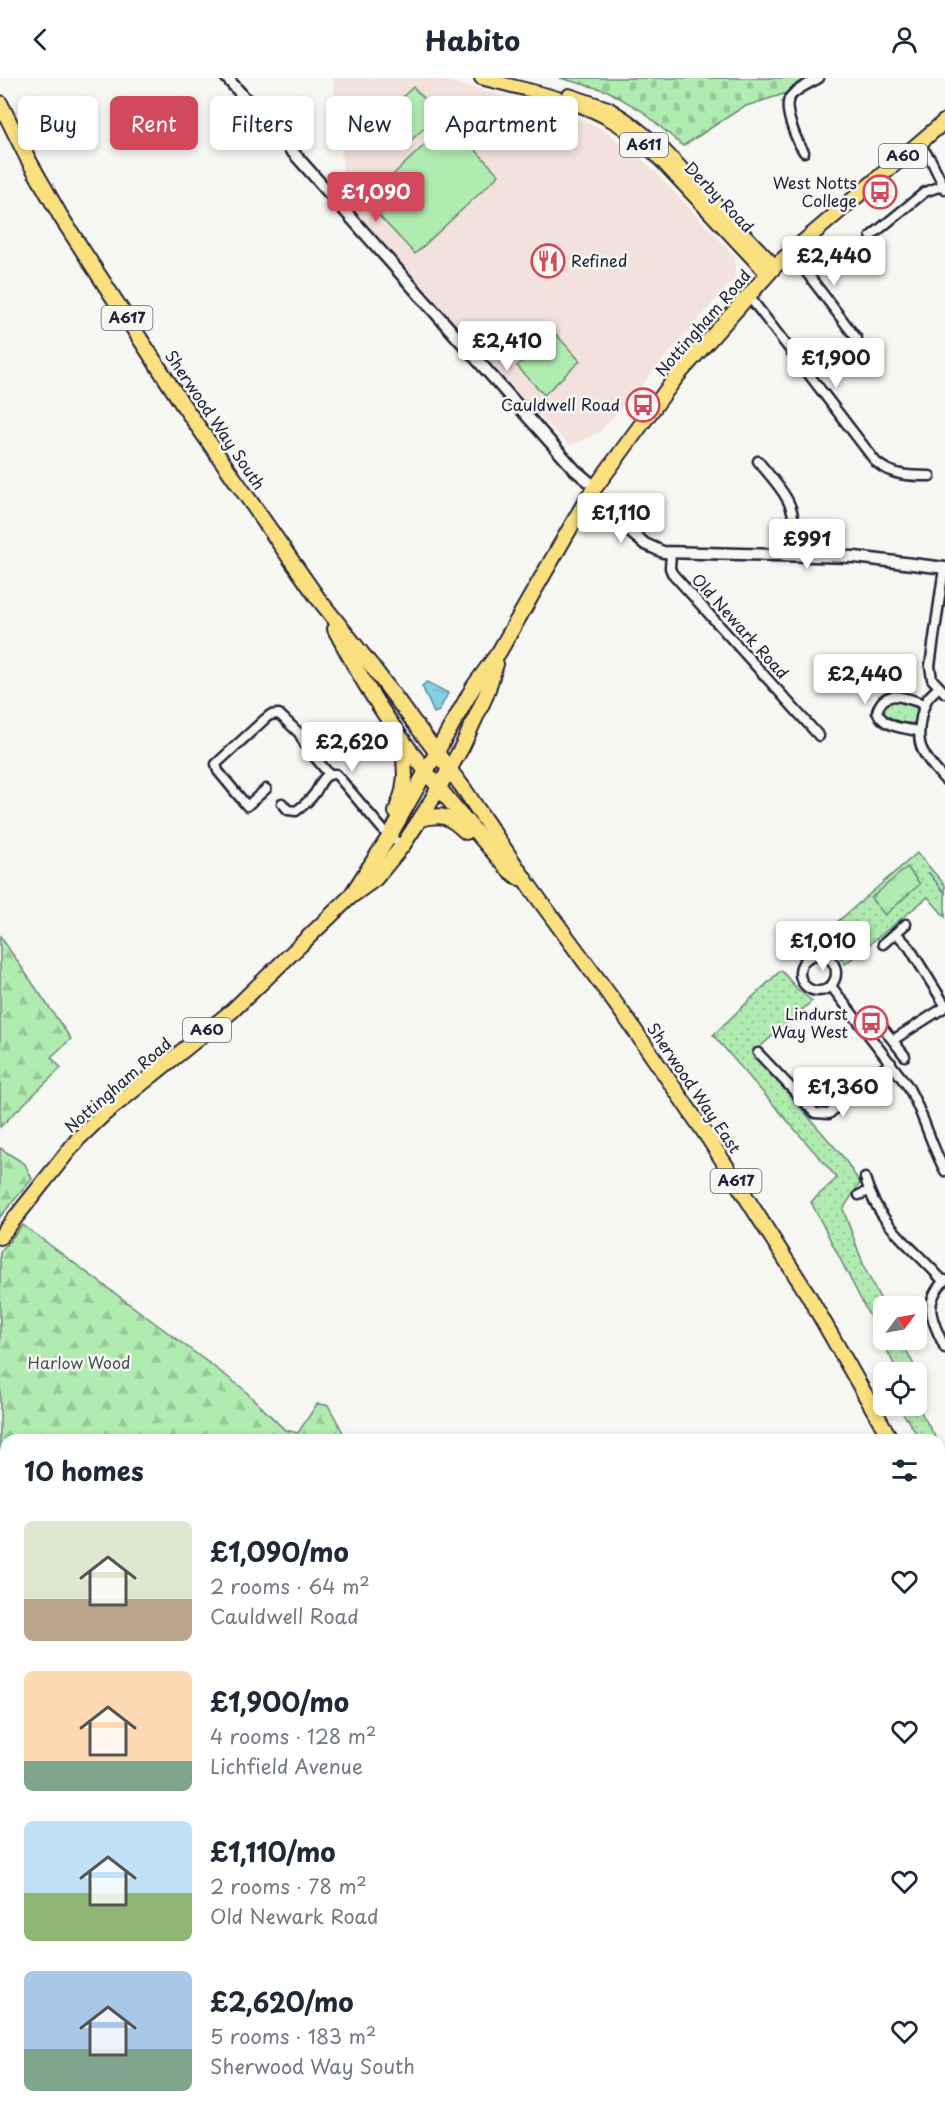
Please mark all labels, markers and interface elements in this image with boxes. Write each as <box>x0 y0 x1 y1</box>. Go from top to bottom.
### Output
text: Habito <box>425 19 520 60</box>
icon: back <box>24 23 57 56</box>
icon: person <box>888 23 921 56</box>
chip: Buy <box>18 96 98 150</box>
chip: Rent <box>110 96 198 150</box>
chip: Filters <box>210 96 314 150</box>
chip: New <box>326 96 412 150</box>
chip: Apartment <box>424 96 578 150</box>
road number: A611 <box>620 133 668 157</box>
road number: A60 <box>879 144 927 168</box>
street label: Derby Road <box>679 155 760 237</box>
place label: West Notts College <box>773 170 857 212</box>
pin: £1,090 <box>327 172 425 223</box>
bus stop icon: West Notts College <box>862 174 898 210</box>
text: £1,090 <box>341 176 411 206</box>
pin: £2,440 <box>785 236 883 287</box>
text: £2,440 <box>796 240 872 270</box>
restaurant icon: Refined <box>530 243 566 279</box>
place label: Refined <box>571 248 627 272</box>
street label: Nottingham Road <box>649 264 756 381</box>
road number: A617 <box>102 306 152 330</box>
pin: £2,410 <box>458 321 556 372</box>
text: £2,410 <box>472 325 542 355</box>
pin: £1,900 <box>787 338 885 389</box>
text: £1,900 <box>801 342 871 372</box>
street label: Sherwood Way South <box>160 345 272 494</box>
bus stop icon: Cauldwell Road <box>625 387 661 423</box>
place label: Cauldwell Road <box>501 392 620 416</box>
pin: £1,110 <box>572 493 670 544</box>
text: £1,110 <box>591 497 651 527</box>
pin: £991 <box>771 519 843 570</box>
text: £991 <box>783 523 831 553</box>
street label: Old Newark Road <box>687 567 795 683</box>
pin: £2,440 <box>816 654 914 705</box>
text: £2,440 <box>827 658 903 688</box>
pin: £2,620 <box>303 722 401 773</box>
text: £2,620 <box>316 726 388 756</box>
pin: £1,010 <box>774 921 872 972</box>
text: £1,010 <box>790 925 856 955</box>
place label: Lindurst Way West <box>771 1001 848 1043</box>
bus stop icon: Lindurst Way West <box>853 1005 889 1041</box>
street label: Sherwood Way East <box>642 1017 747 1157</box>
road number: A60 <box>183 1018 231 1042</box>
street label: Nottingham Road <box>59 1031 176 1138</box>
pin: £1,360 <box>794 1067 892 1118</box>
text: £1,360 <box>808 1071 878 1101</box>
road number: A617 <box>710 1169 762 1193</box>
north arrow <box>873 1296 927 1350</box>
map controls <box>873 1296 927 1416</box>
park label: Harlow Wood <box>28 1350 130 1374</box>
button: locate <box>873 1362 927 1416</box>
text: 10 homes <box>24 1451 144 1490</box>
icon: filters <box>888 1454 921 1487</box>
text: £1,090/mo <box>210 1532 349 1571</box>
icon: home <box>72 1545 144 1617</box>
icon: heart <box>888 1565 921 1598</box>
text: 2 rooms · 64 m² <box>210 1571 370 1601</box>
text: Cauldwell Road <box>210 1601 359 1631</box>
text: £1,900/mo <box>210 1682 349 1721</box>
icon: home <box>72 1695 144 1767</box>
icon: heart <box>888 1715 921 1748</box>
text: 4 rooms · 128 m² <box>210 1721 376 1751</box>
text: Lichfield Avenue <box>210 1751 363 1781</box>
text: £1,110/mo <box>210 1832 336 1871</box>
icon: home <box>72 1845 144 1917</box>
icon: heart <box>888 1865 921 1898</box>
text: 2 rooms · 78 m² <box>210 1871 367 1901</box>
text: Old Newark Road <box>210 1901 379 1931</box>
text: £2,620/mo <box>210 1982 354 2021</box>
icon: home <box>72 1995 144 2067</box>
icon: heart <box>888 2015 921 2048</box>
text: 5 rooms · 183 m² <box>210 2021 376 2051</box>
text: Sherwood Way South <box>210 2051 415 2081</box>

